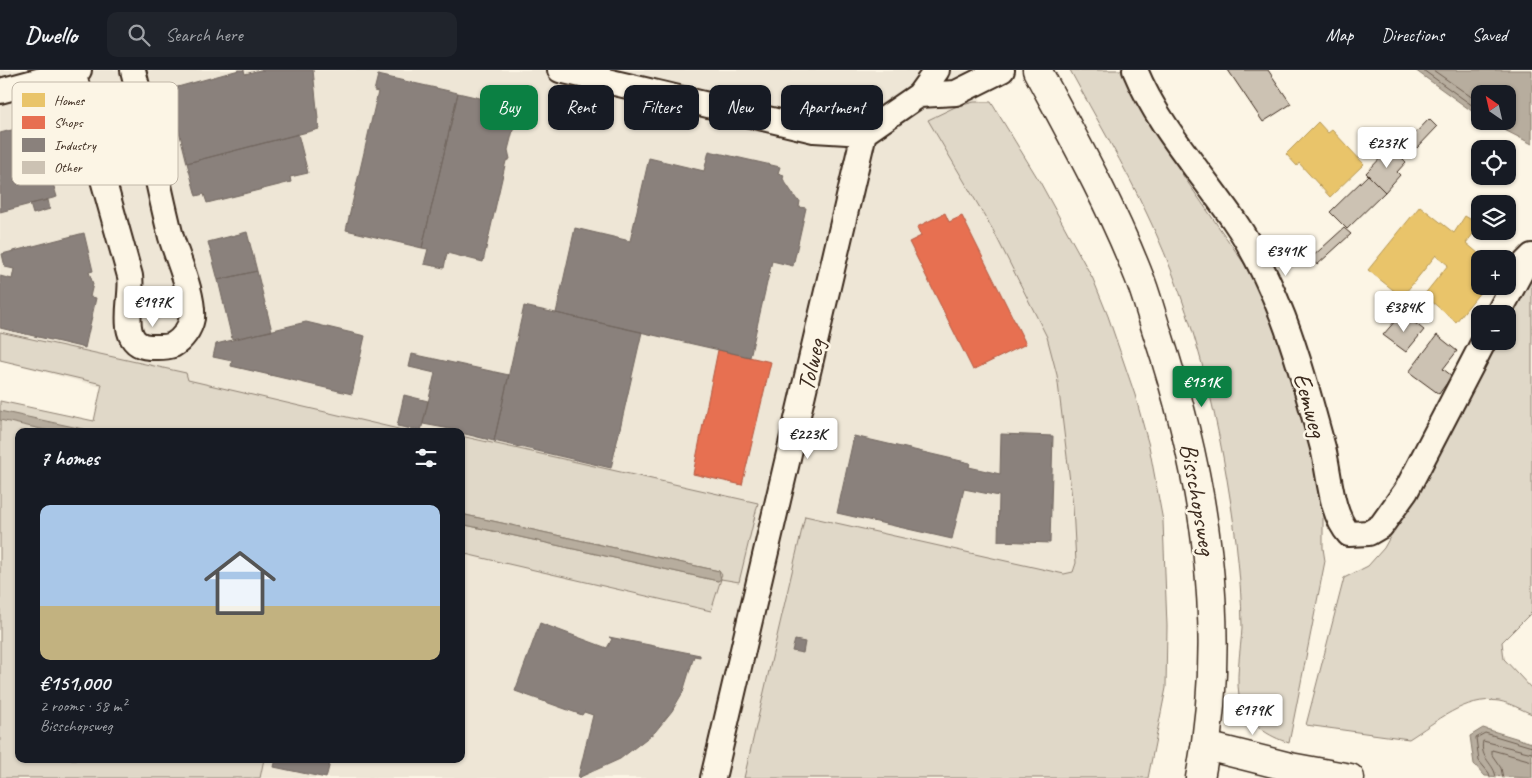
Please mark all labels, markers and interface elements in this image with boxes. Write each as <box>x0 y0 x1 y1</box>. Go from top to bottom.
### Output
search box <box>107 12 457 57</box>
text: Dwello <box>25 20 77 50</box>
icon: search <box>125 21 153 49</box>
text: Search here <box>165 23 243 47</box>
text: Map <box>1326 24 1353 46</box>
text: Directions <box>1381 24 1444 46</box>
text: Saved <box>1472 24 1507 46</box>
legend <box>12 82 178 185</box>
chip: Buy <box>480 85 538 130</box>
chip: Rent <box>548 85 614 130</box>
chip: Filters <box>624 85 699 130</box>
chip: New <box>709 85 771 130</box>
chip: Apartment <box>781 85 883 130</box>
north arrow <box>1471 85 1516 130</box>
map controls <box>1471 85 1516 350</box>
text: Homes <box>54 92 85 109</box>
text: Shops <box>54 114 84 131</box>
pin: €237K <box>1352 126 1422 169</box>
text: €237K <box>1369 133 1405 153</box>
text: Industry <box>54 137 97 154</box>
button: locate <box>1471 140 1516 185</box>
text: Other <box>54 159 83 176</box>
button: layers <box>1471 195 1516 240</box>
pin: €341K <box>1251 234 1321 277</box>
text: €341K <box>1268 241 1304 261</box>
button: + <box>1471 250 1516 295</box>
pin: €197K <box>118 286 188 328</box>
pin: €384K <box>1369 290 1439 333</box>
text: €197K <box>135 292 171 312</box>
text: €384K <box>1386 297 1422 317</box>
button: − <box>1471 305 1516 350</box>
street label: Tolweg <box>790 334 833 394</box>
pin: €151K <box>1167 366 1237 408</box>
street label: Eemweg <box>1286 369 1335 443</box>
text: €151K <box>1184 372 1220 392</box>
pin: €223K <box>773 418 843 460</box>
text: €223K <box>790 424 826 444</box>
street label: Bisschopsweg <box>1172 441 1224 559</box>
icon: filters <box>412 444 440 472</box>
text: 7 homes <box>40 445 99 471</box>
icon: home <box>195 538 285 628</box>
text: €151,000 <box>40 670 110 696</box>
pin: €179K <box>1218 694 1288 736</box>
text: 2 rooms · 58 m² <box>40 696 126 716</box>
text: €179K <box>1235 700 1271 720</box>
text: Bisschopsweg <box>40 716 112 736</box>

